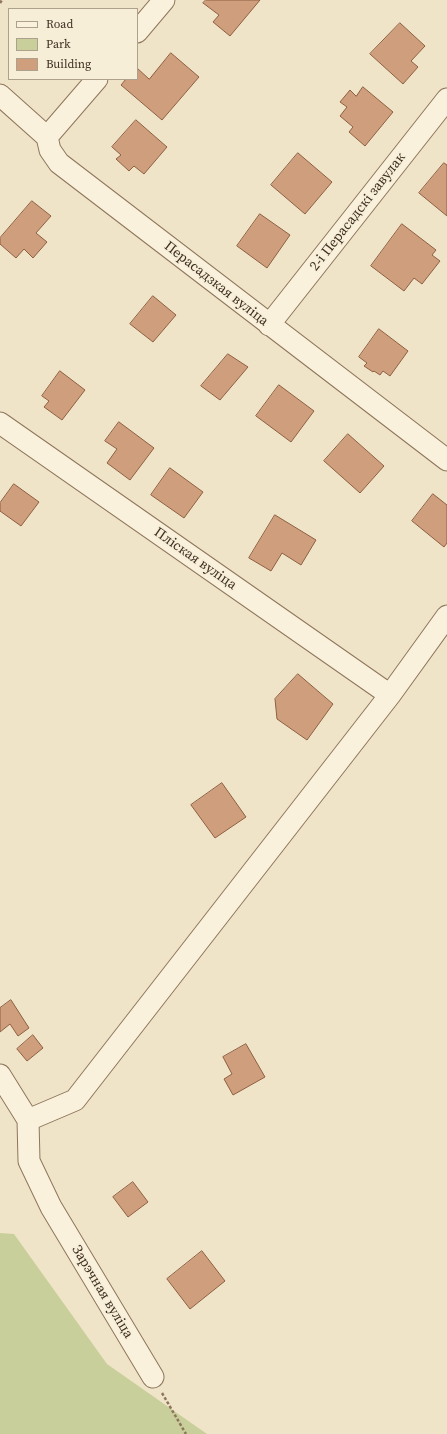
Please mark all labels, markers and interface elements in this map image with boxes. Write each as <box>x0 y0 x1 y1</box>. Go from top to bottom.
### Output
legend <box>8 8 138 80</box>
text: Road <box>46 16 73 32</box>
text: Park <box>46 36 71 52</box>
text: Building <box>46 56 91 72</box>
street label: 2-і Перасадскі завулак <box>307 150 409 274</box>
street label: Перасадзкая вуліца <box>160 238 272 330</box>
street label: Пліская вуліца <box>150 524 240 594</box>
street label: Зарэчная вуліца <box>68 1242 136 1342</box>

